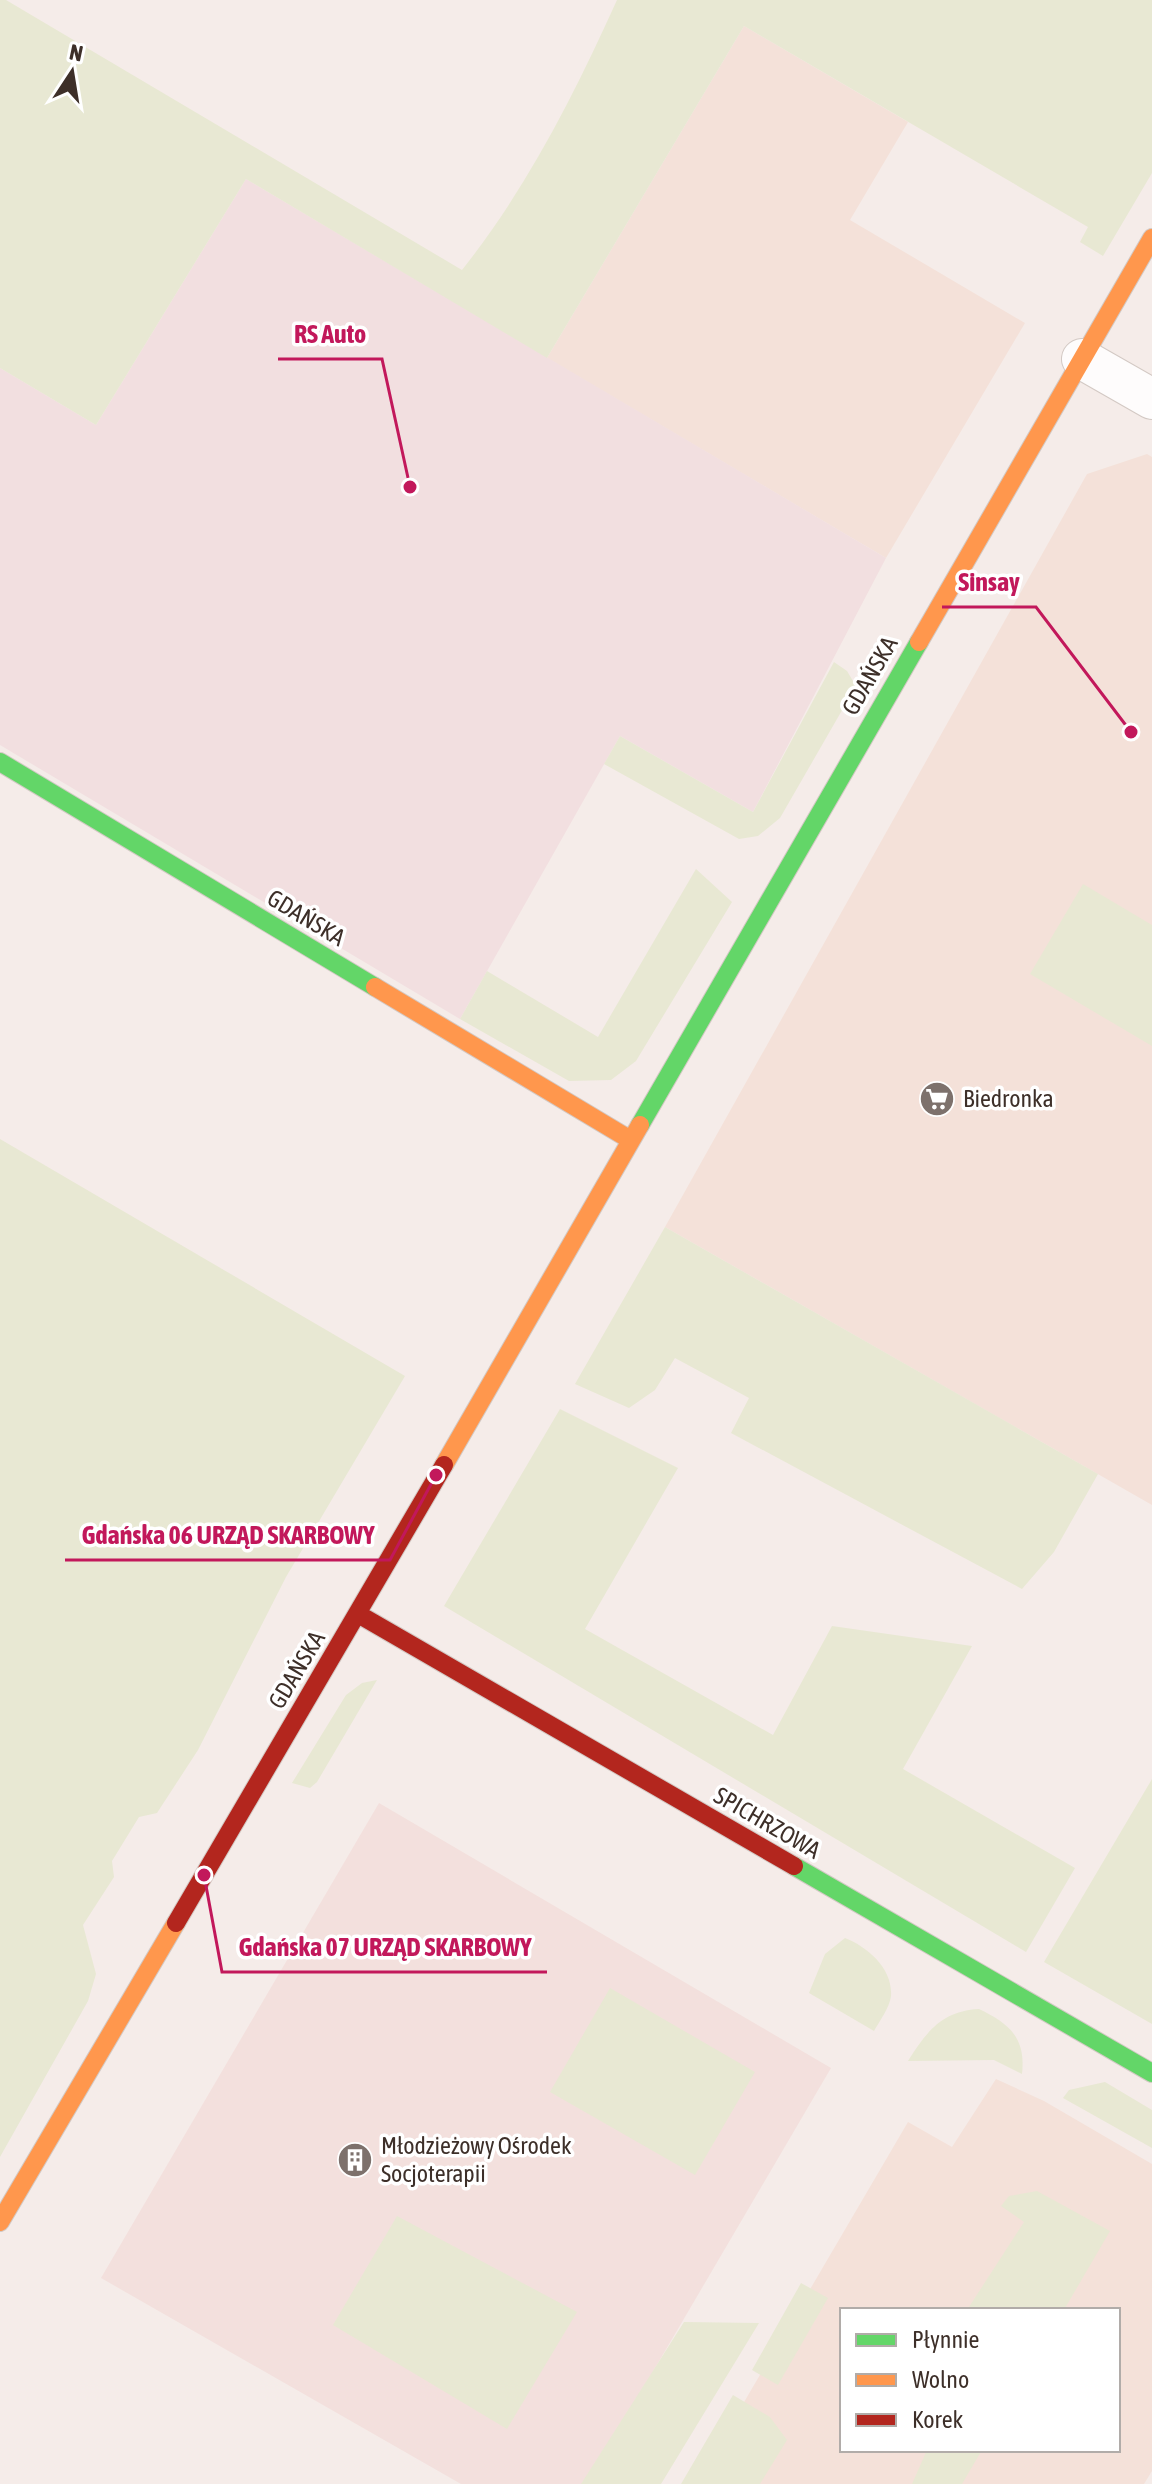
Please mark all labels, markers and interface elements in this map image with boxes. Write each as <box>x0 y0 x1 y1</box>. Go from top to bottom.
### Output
north arrow <box>32 32 112 112</box>
text: N <box>67 38 85 67</box>
callout: RS Auto <box>278 309 382 359</box>
text: RS Auto <box>294 319 366 349</box>
callout: Sinsay <box>942 557 1036 607</box>
text: Sinsay <box>958 567 1020 597</box>
street label: GDAŃSKA <box>836 632 903 720</box>
street label: GDAŃSKA <box>263 884 350 951</box>
supermarket icon: Biedronka <box>918 1080 956 1118</box>
place label: Biedronka <box>963 1085 1054 1112</box>
callout: Gdańska 06 URZĄD SKARBOWY <box>65 1510 390 1560</box>
text: Gdańska 06 URZĄD SKARBOWY <box>81 1520 375 1550</box>
street label: GDAŃSKA <box>263 1626 330 1713</box>
street label: SPICHRZOWA <box>709 1781 825 1864</box>
callout: Gdańska 07 URZĄD SKARBOWY <box>222 1922 547 1972</box>
text: Gdańska 07 URZĄD SKARBOWY <box>238 1932 532 1962</box>
place label: Młodzieżowy Ośrodek Socjoterapii <box>381 2132 572 2187</box>
building icon: Młodzieżowy Ośrodek Socjoterapii <box>336 2141 374 2179</box>
legend <box>840 2308 1120 2452</box>
text: Płynnie <box>912 2326 979 2353</box>
text: Wolno <box>912 2366 969 2393</box>
text: Korek <box>912 2406 964 2433</box>

